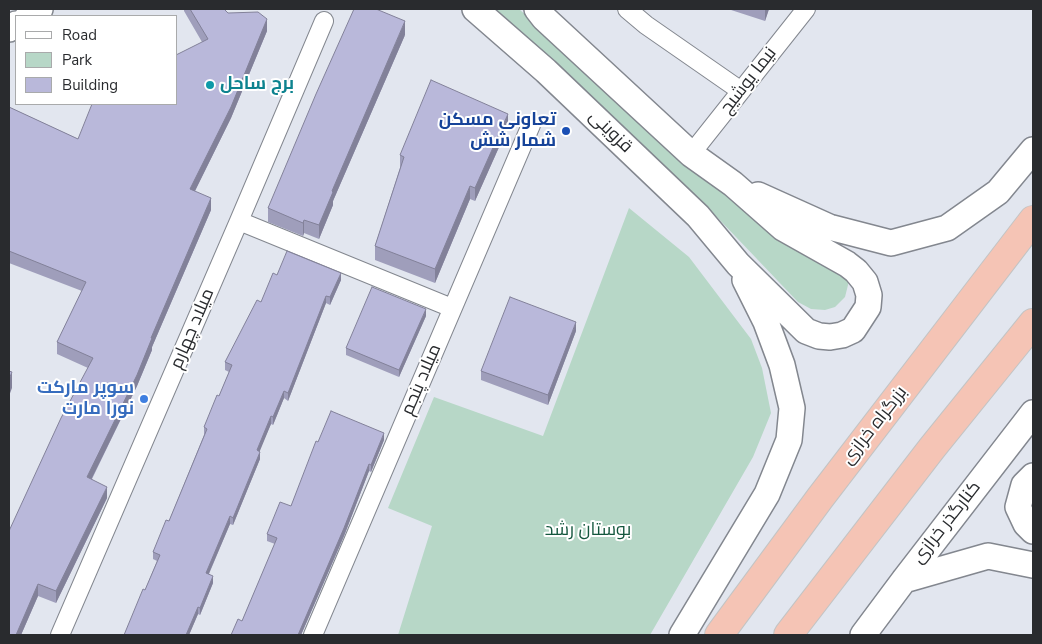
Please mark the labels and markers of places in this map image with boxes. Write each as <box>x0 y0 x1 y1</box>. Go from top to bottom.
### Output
place label: برج ساحل <box>220 74 294 96</box>
marker: برج ساحل <box>204 79 216 91</box>
place label: تعاونی مسکن شمار شش <box>439 110 556 152</box>
marker: تعاونی مسکن شمار شش <box>560 125 572 137</box>
place label: سوپر مارکت نورا مارت <box>37 378 134 420</box>
marker: سوپر مارکت نورا مارت <box>138 393 150 405</box>

